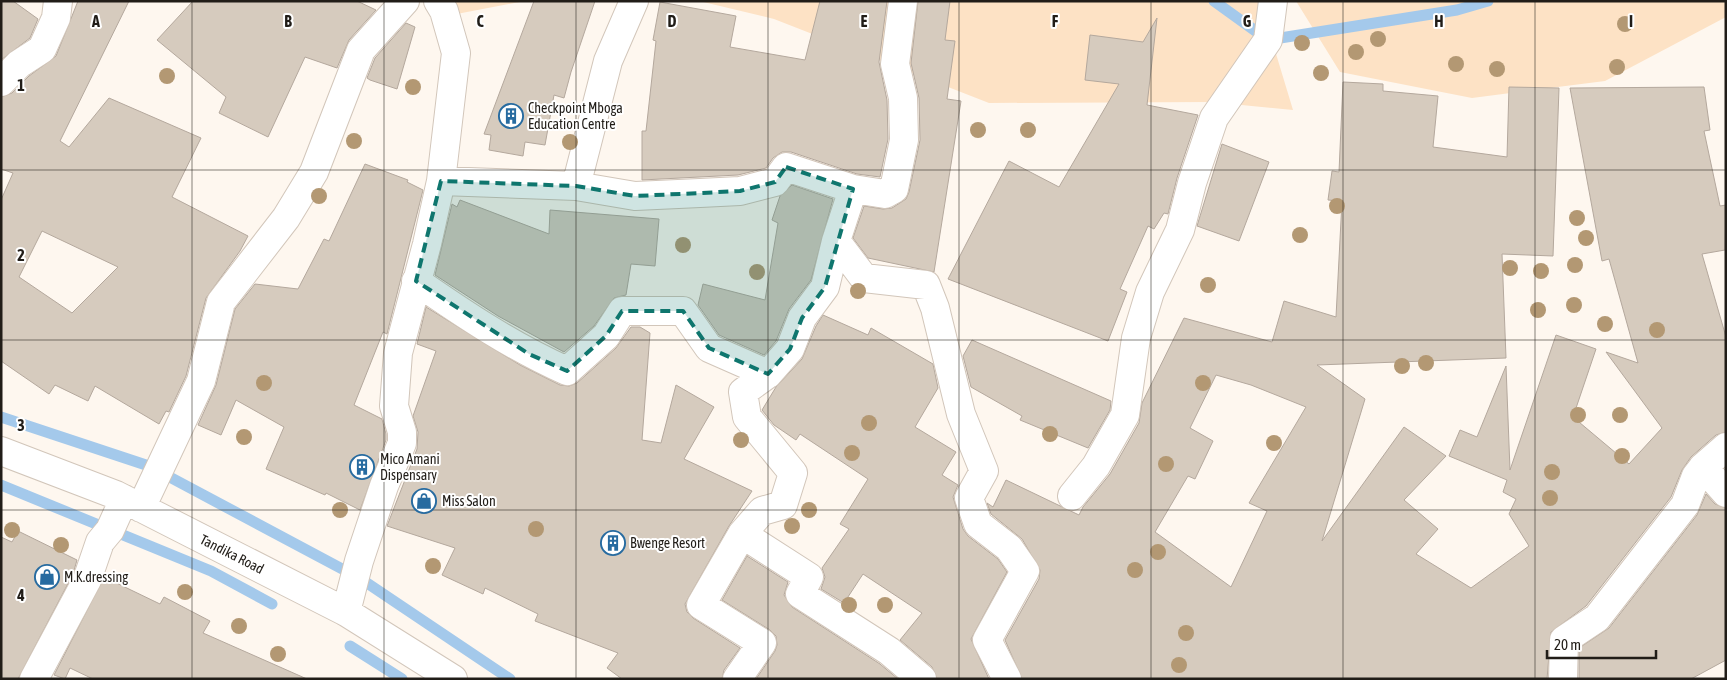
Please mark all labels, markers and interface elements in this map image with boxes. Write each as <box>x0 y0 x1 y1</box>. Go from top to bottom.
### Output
text: A <box>91 12 100 30</box>
text: B <box>284 12 292 30</box>
text: C <box>476 12 484 30</box>
text: D <box>668 12 677 30</box>
text: E <box>861 12 868 30</box>
text: F <box>1052 12 1059 30</box>
text: G <box>1243 12 1252 30</box>
text: H <box>1434 12 1444 30</box>
text: I <box>1629 12 1633 30</box>
text: 1 <box>17 76 25 94</box>
place label: Checkpoint Mboga Education Centre <box>528 100 623 132</box>
building icon: Checkpoint Mboga Education Centre <box>498 103 524 129</box>
text: 2 <box>17 246 25 264</box>
text: 3 <box>17 416 25 434</box>
place label: Mico Amani Dispensary <box>380 451 440 483</box>
building icon: Mico Amani Dispensary <box>349 454 375 480</box>
shop icon: Miss Salon <box>411 488 437 514</box>
place label: Miss Salon <box>442 493 496 509</box>
building icon: Bwenge Resort <box>600 530 626 556</box>
street label: Tandika Road <box>197 531 267 577</box>
place label: Bwenge Resort <box>630 535 705 551</box>
shop icon: M.K.dressing <box>34 564 60 590</box>
place label: M.K.dressing <box>64 569 128 585</box>
text: 4 <box>16 586 25 604</box>
scale bar <box>1547 628 1656 660</box>
text: 20 m <box>1554 636 1581 653</box>

